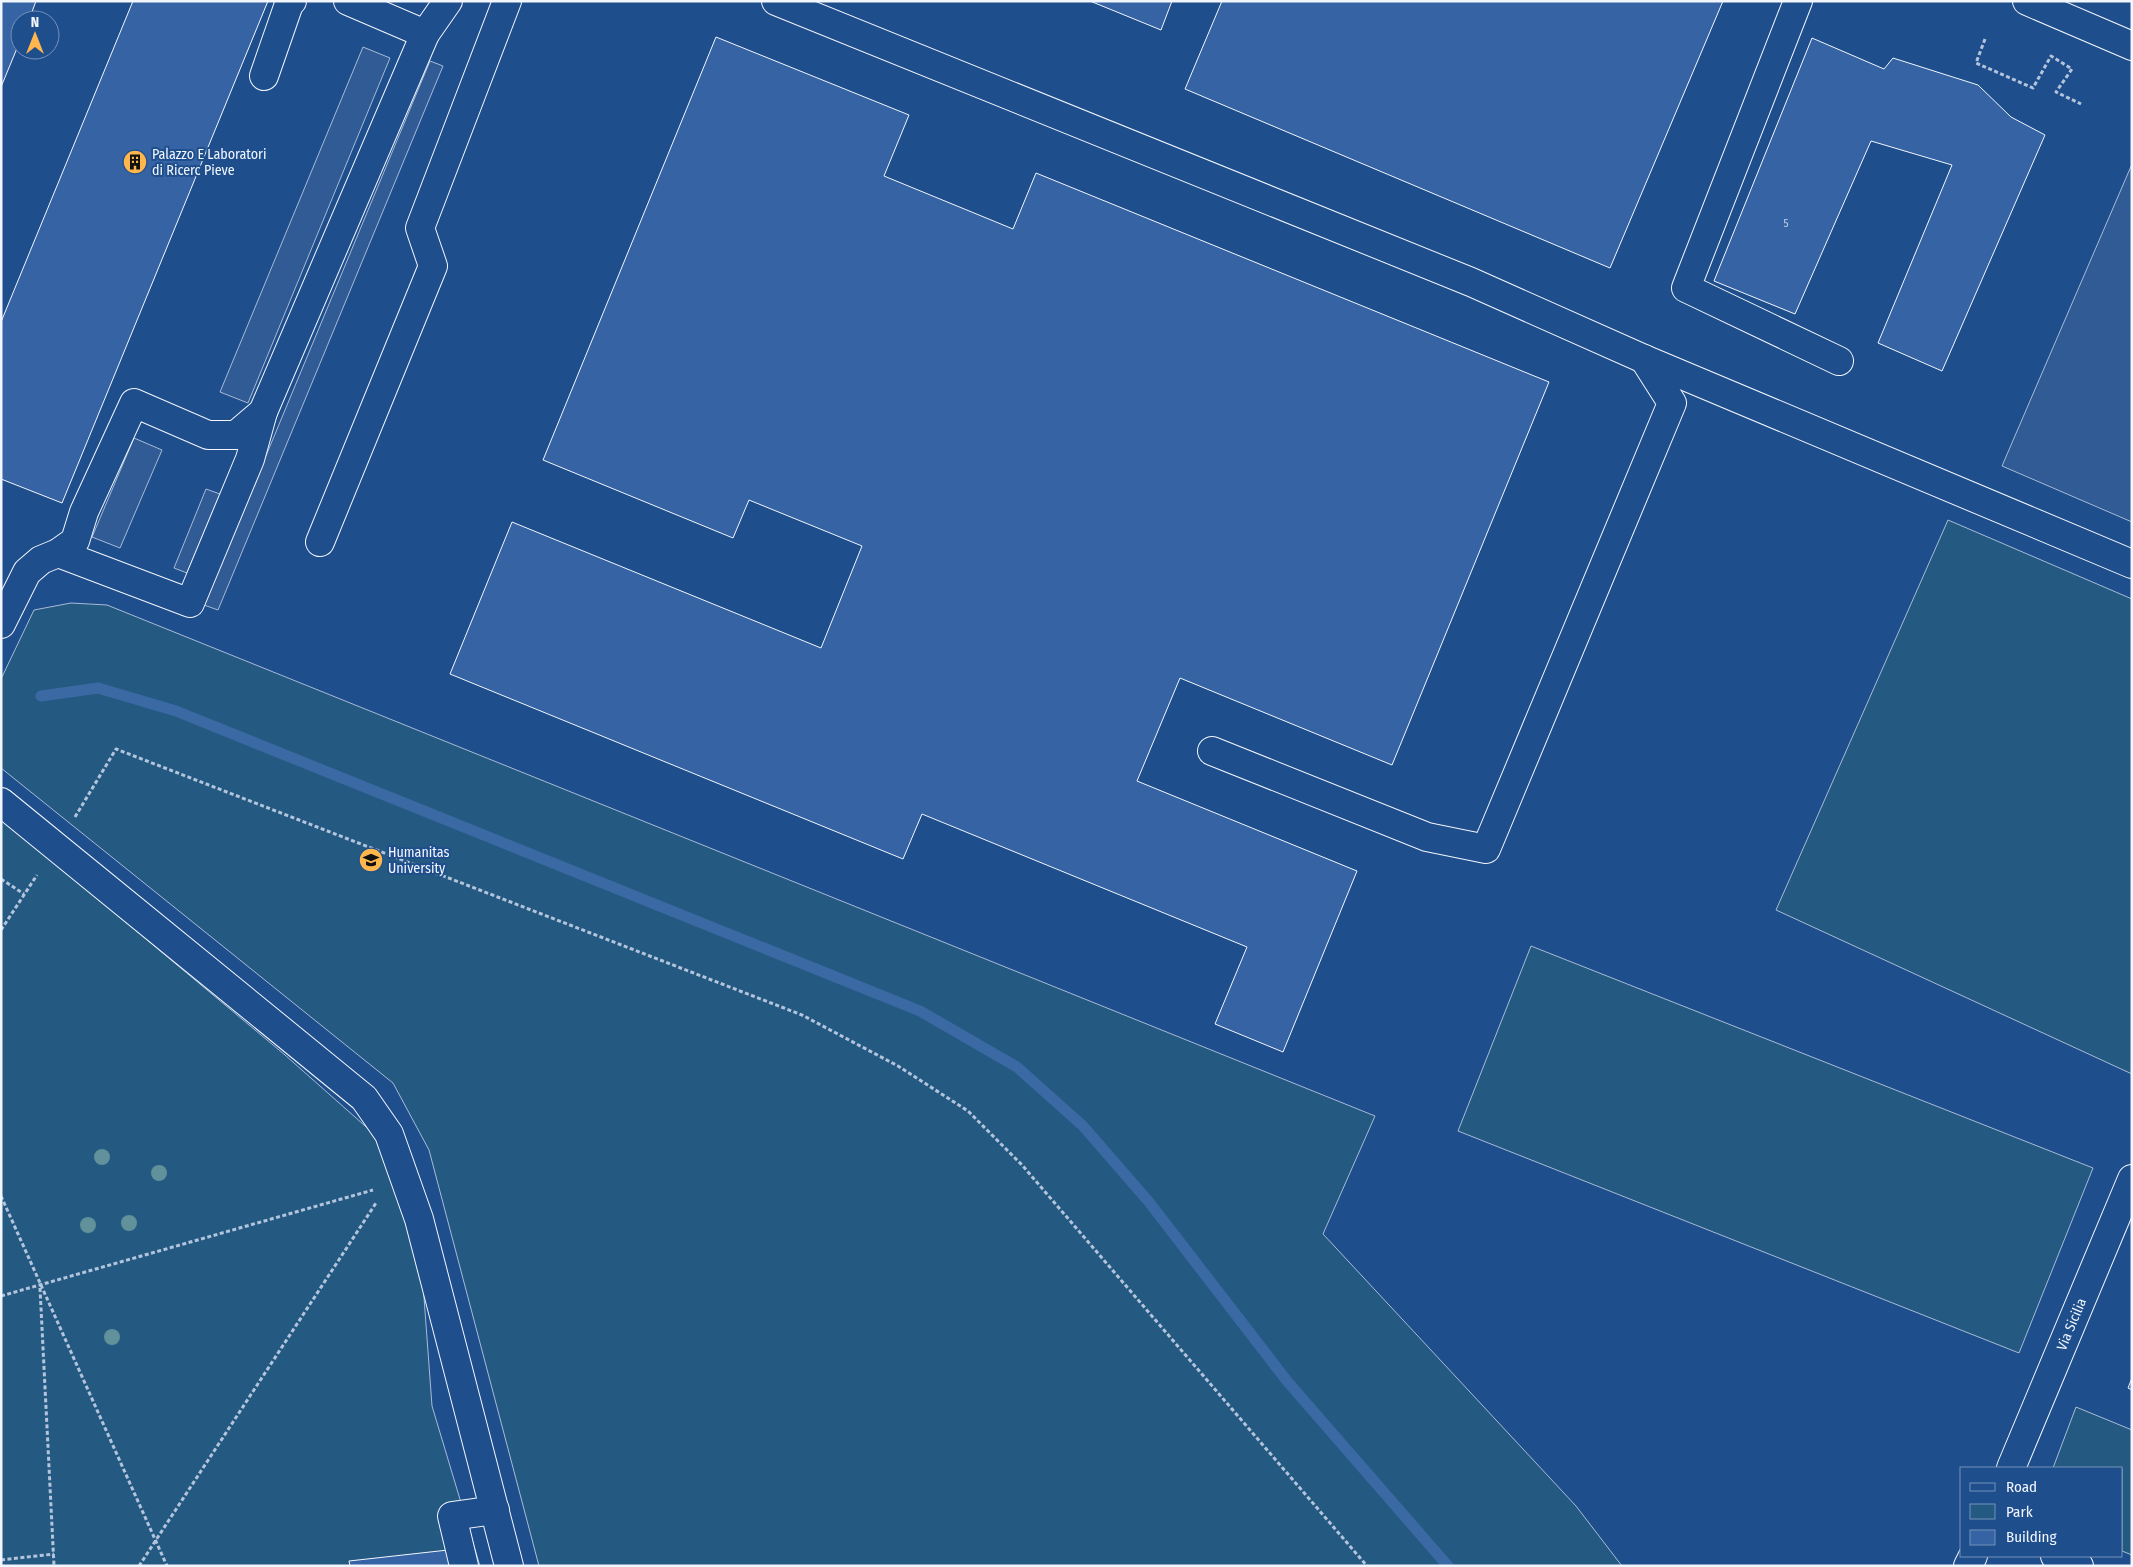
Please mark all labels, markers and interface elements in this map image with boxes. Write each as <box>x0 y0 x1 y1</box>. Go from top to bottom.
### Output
north arrow <box>10 10 60 60</box>
text: N <box>31 14 39 31</box>
place label: Palazzo E Laboratori di Ricerc Pieve <box>152 146 267 179</box>
building icon: Palazzo E Laboratori di Ricerc Pieve <box>122 149 148 175</box>
house number: 5 <box>1783 217 1789 230</box>
place label: Humanitas University <box>388 844 450 877</box>
school or university icon: Humanitas University <box>358 847 384 873</box>
street label: Via Sicilia <box>2053 1296 2090 1353</box>
legend <box>1960 1467 2123 1557</box>
text: Road <box>2006 1478 2037 1496</box>
text: Park <box>2006 1503 2033 1521</box>
text: Building <box>2006 1528 2057 1546</box>

